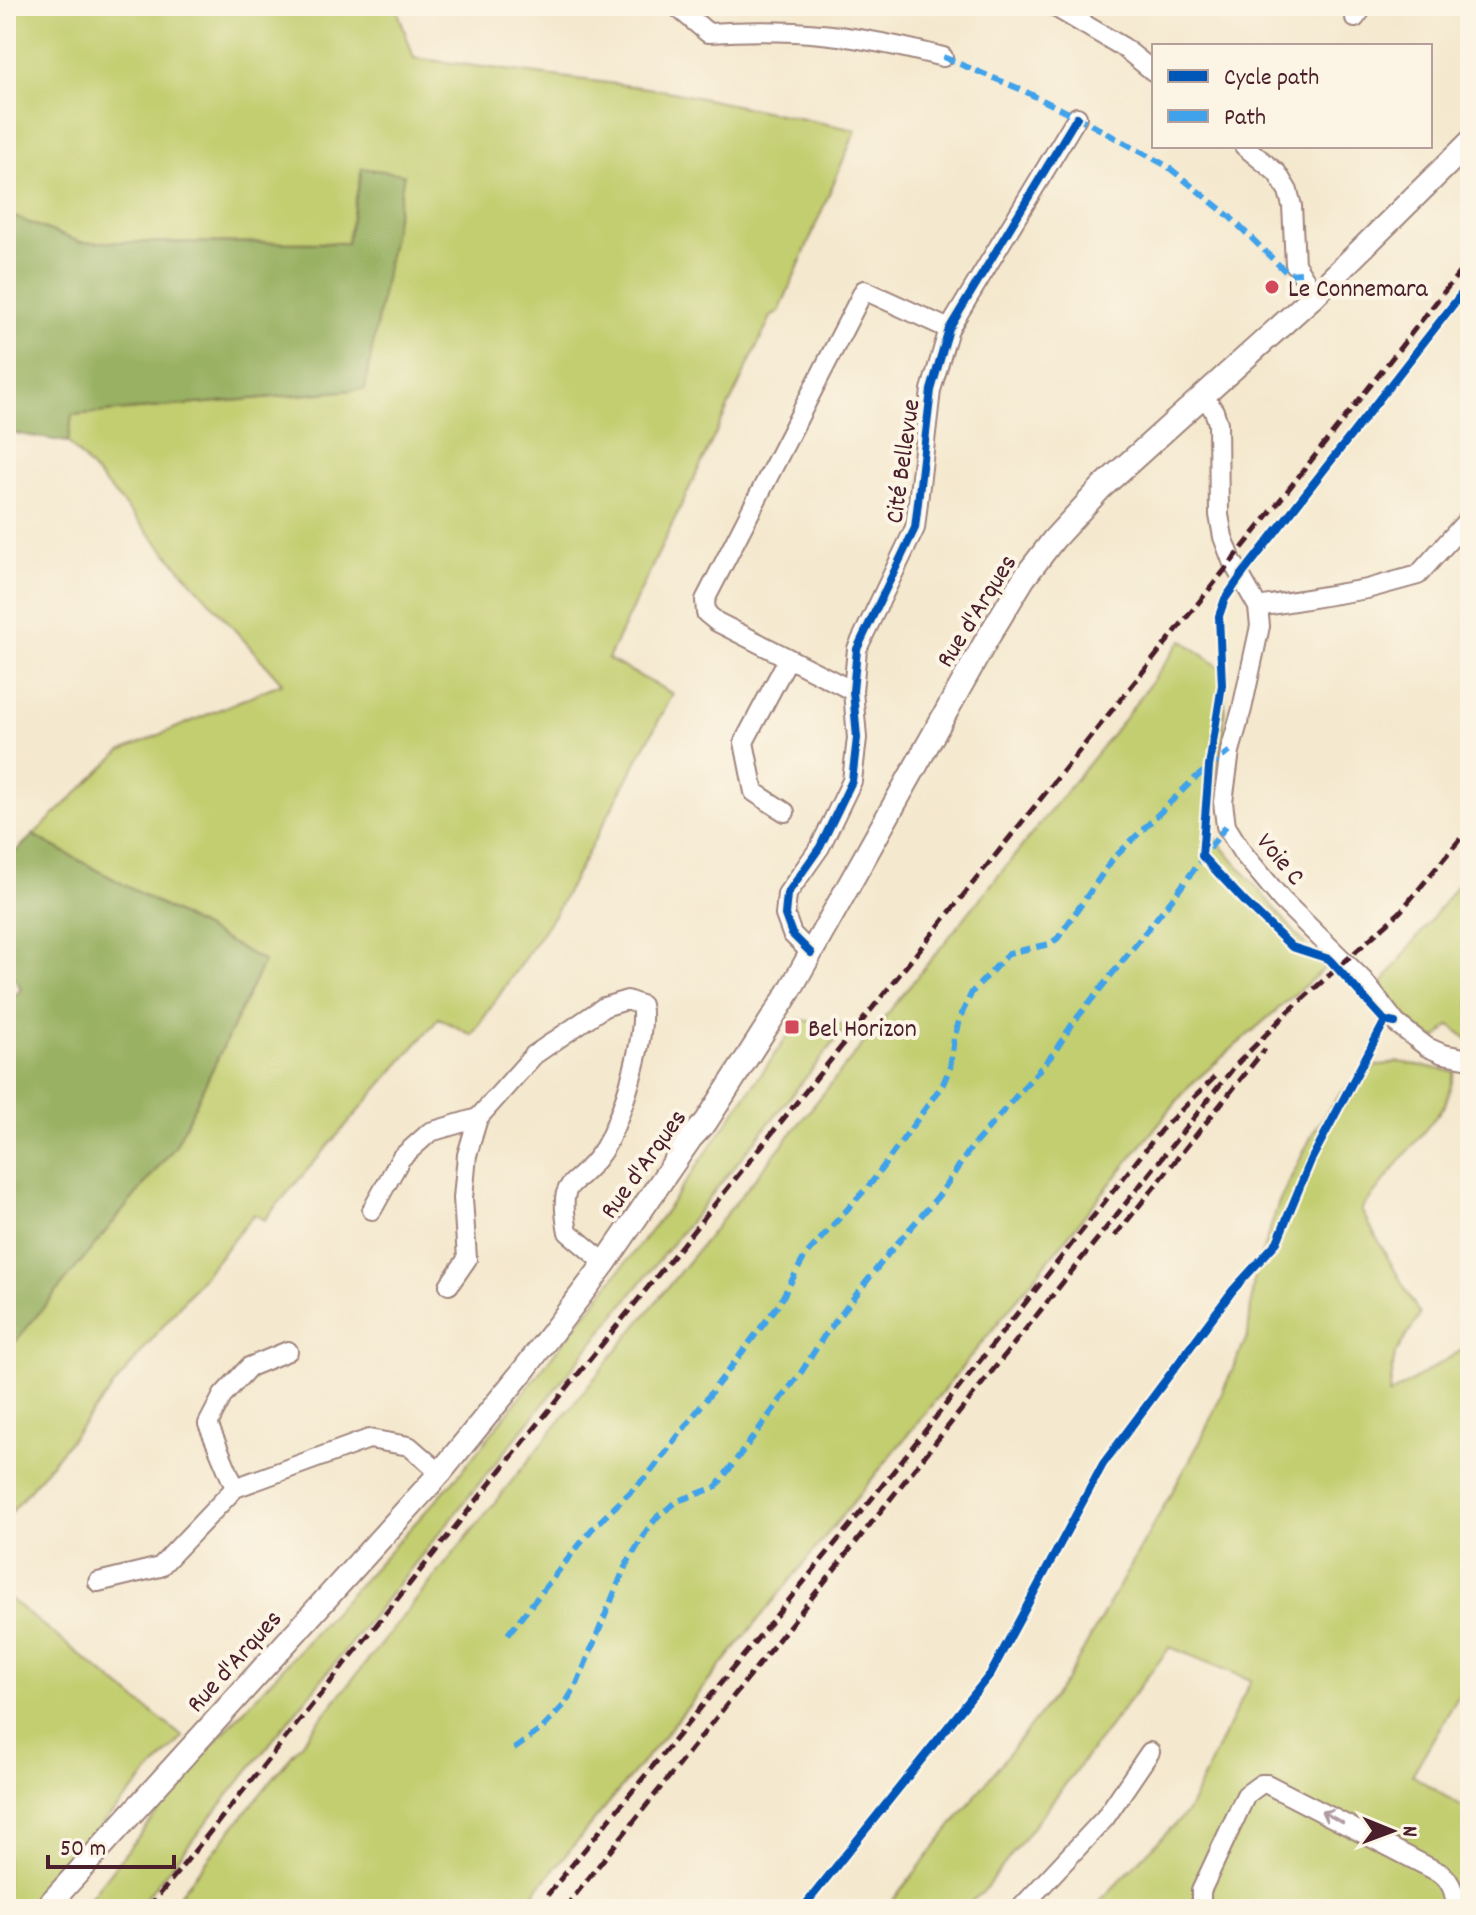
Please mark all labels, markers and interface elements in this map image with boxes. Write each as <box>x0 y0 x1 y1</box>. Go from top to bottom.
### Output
legend <box>1152 44 1432 148</box>
text: Cycle path <box>1224 62 1319 96</box>
text: Path <box>1224 102 1266 136</box>
place label: Le Connemara <box>1288 272 1429 309</box>
marker: Le Connemara <box>1263 278 1281 296</box>
street label: Cité Bellevue <box>877 397 932 526</box>
street label: Rue d'Arques <box>928 548 1027 676</box>
street label: Voie C <box>1246 826 1313 895</box>
place label: Bel Horizon <box>808 1012 917 1049</box>
marker: Bel Horizon <box>783 1018 801 1036</box>
street label: Rue d'Arques <box>592 1103 697 1228</box>
street label: Rue d'Arques <box>179 1603 292 1722</box>
north arrow <box>1352 1791 1432 1871</box>
one-way arrow <box>1321 1809 1345 1824</box>
scale bar <box>48 1819 174 1869</box>
text: N <box>1393 1826 1424 1837</box>
text: 50 m <box>60 1833 106 1867</box>

